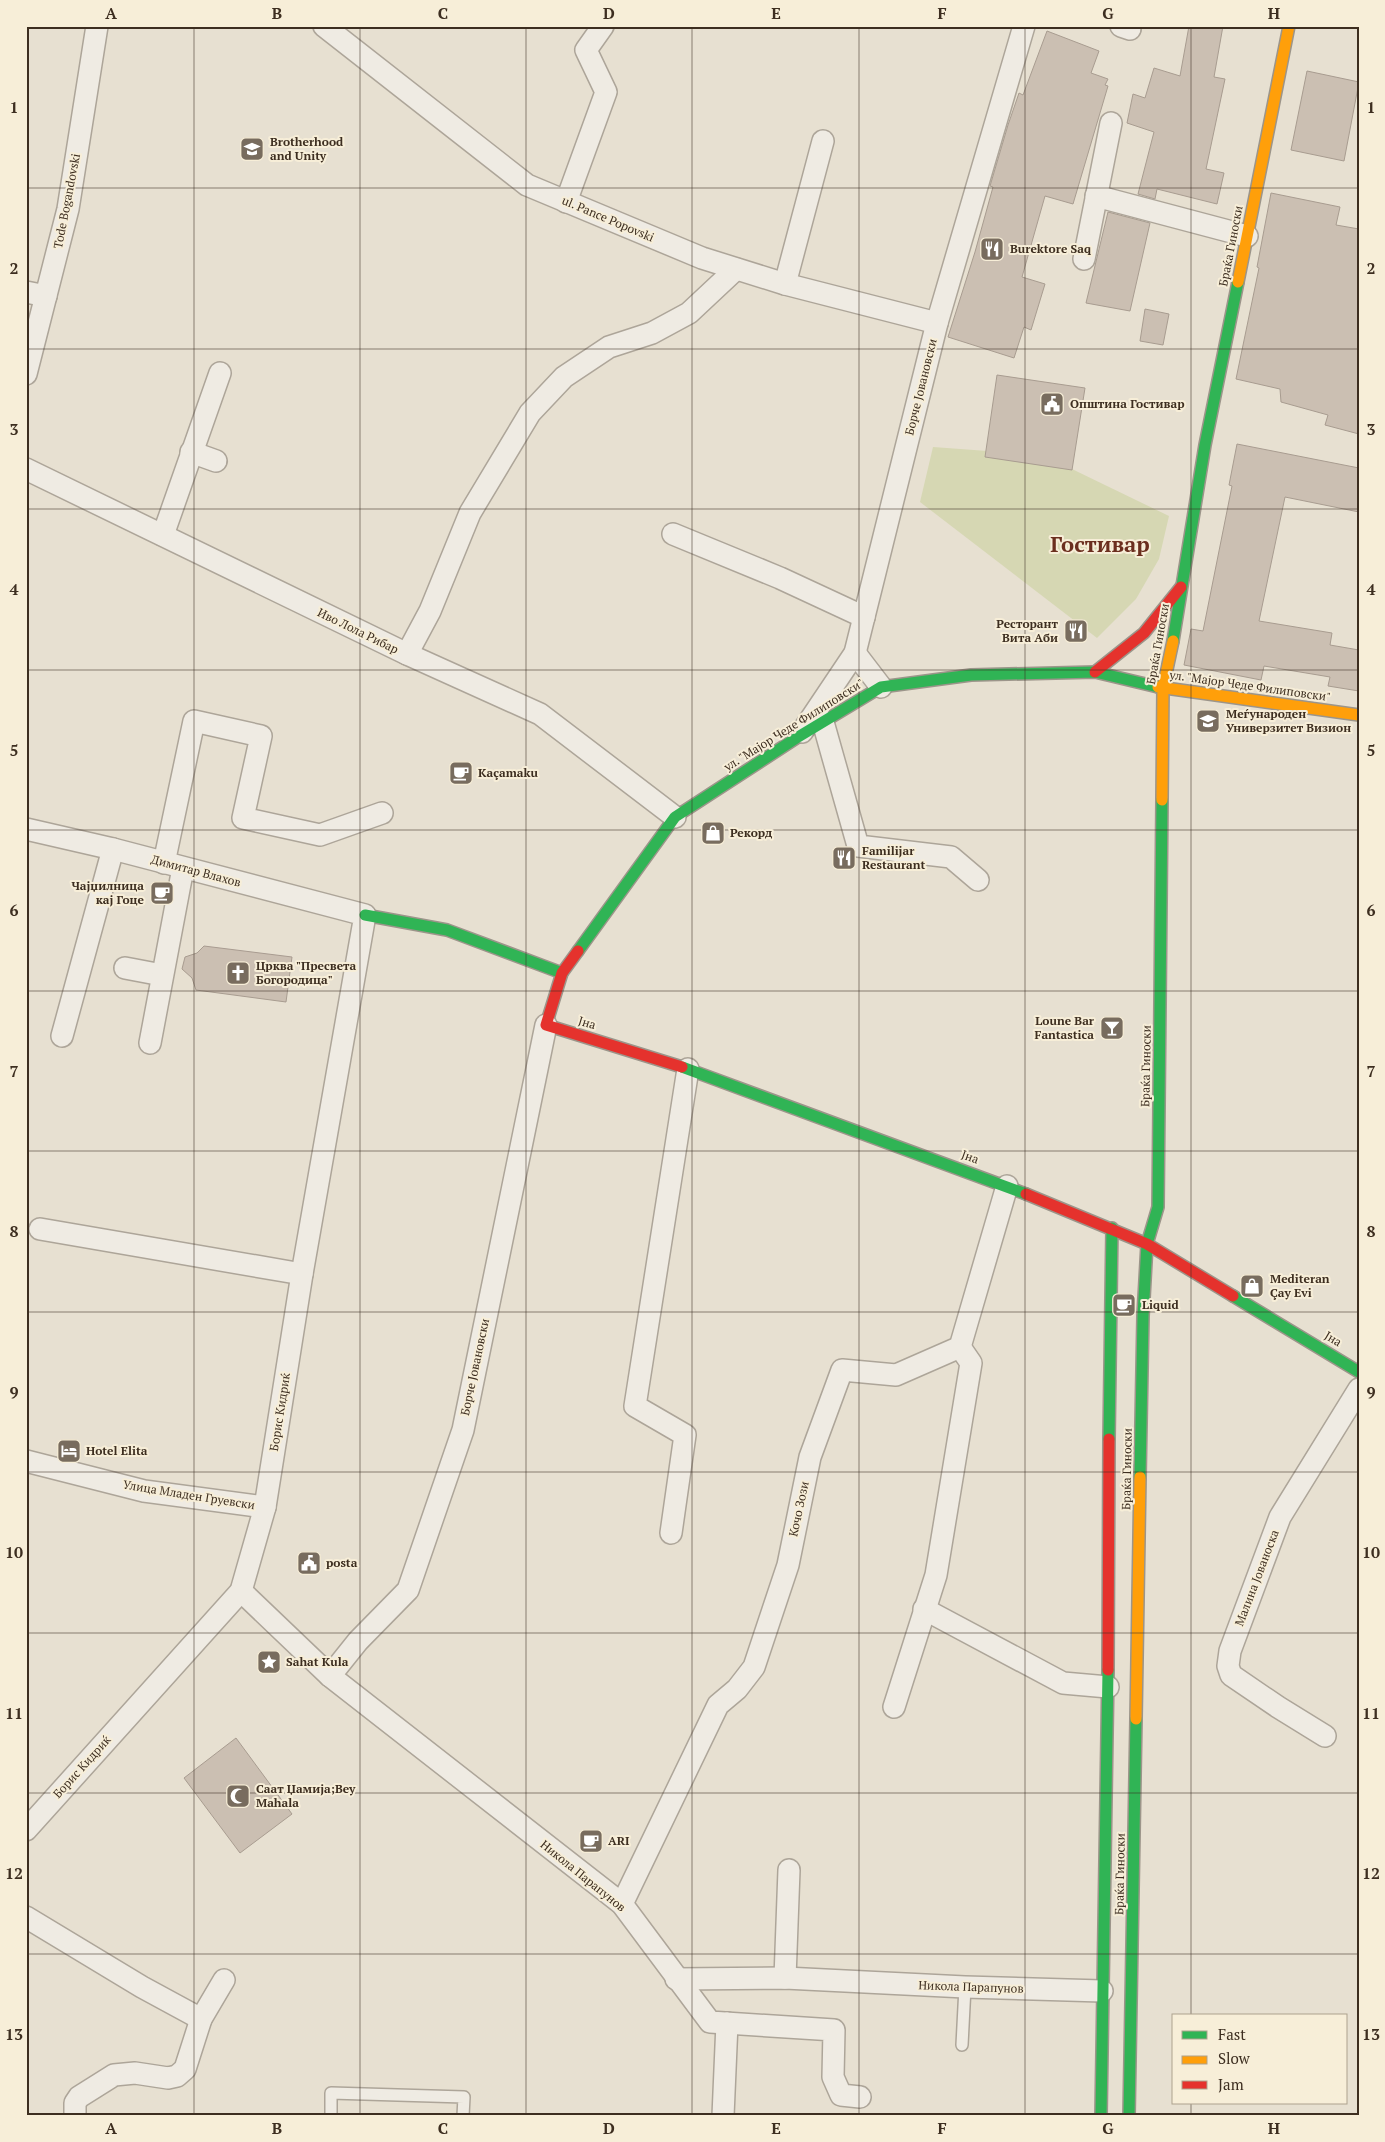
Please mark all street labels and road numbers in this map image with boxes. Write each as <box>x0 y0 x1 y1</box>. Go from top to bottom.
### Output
street label: Tode Bogandovski <box>50 152 83 250</box>
street label: ul. Pance Popovski <box>560 192 657 245</box>
street label: Браќа Гиноски <box>1215 204 1246 288</box>
street label: Борче Јовановски <box>901 337 940 437</box>
street label: Браќа Гиноски <box>1143 602 1172 686</box>
street label: Иво Лола Рибар <box>315 604 401 657</box>
street label: ул. "Мајор Чеде Филиповски" <box>1168 667 1332 704</box>
street label: ул. "Мајор Чеде Филиповски" <box>720 675 867 775</box>
street label: Димитар Влахов <box>150 851 243 890</box>
street label: Јна <box>577 1013 598 1032</box>
street label: Браќа Гиноски <box>1137 1025 1154 1107</box>
street label: Јна <box>959 1146 981 1167</box>
street label: Борче Јовановски <box>457 1317 492 1417</box>
street label: Јна <box>1322 1328 1345 1350</box>
street label: Борис Кидриќ <box>266 1371 293 1452</box>
street label: Браќа Гиноски <box>1118 1428 1135 1510</box>
street label: Улица Младен Груевски <box>122 1477 256 1512</box>
street label: Кочо Зози <box>785 1480 812 1538</box>
street label: Малина Јованоска <box>1231 1528 1282 1628</box>
street label: Борис Кидриќ <box>50 1732 114 1801</box>
street label: Браќа Гиноски <box>1111 1833 1128 1915</box>
street label: Никола Парапунов <box>538 1837 629 1915</box>
street label: Никола Парапунов <box>918 1977 1024 1996</box>

